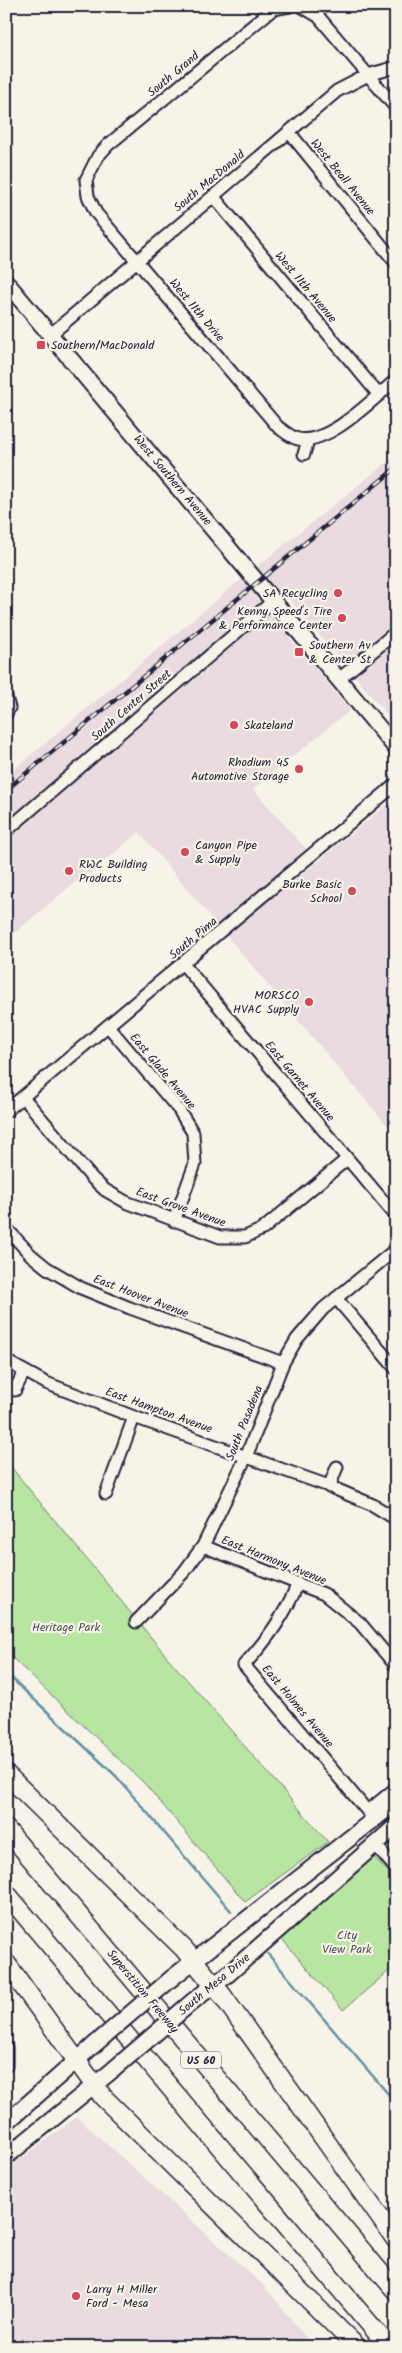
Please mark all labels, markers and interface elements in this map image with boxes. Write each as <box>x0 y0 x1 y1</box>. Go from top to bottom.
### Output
street label: South Grand <box>143 46 204 102</box>
street label: West Beall Avenue <box>306 135 380 220</box>
street label: South MacDonald <box>169 145 250 217</box>
street label: West 11th Avenue <box>270 247 342 328</box>
street label: West 11th Drive <box>164 274 229 347</box>
place label: Southern/MacDonald <box>51 336 155 355</box>
marker: Southern/MacDonald <box>35 339 47 351</box>
street label: West Southern Avenue <box>129 431 217 531</box>
place label: SA Recycling <box>263 584 328 603</box>
marker: SA Recycling <box>332 587 344 599</box>
place label: Kenny Speed's Tire & Performance Center <box>219 602 333 635</box>
marker: Kenny Speed's Tire & Performance Center <box>336 612 348 624</box>
place label: Southern Av & Center St <box>309 636 372 669</box>
marker: Southern Av & Center St <box>293 646 305 658</box>
street label: South Center Street <box>87 665 176 746</box>
place label: Skateland <box>244 716 294 735</box>
marker: Skateland <box>228 719 240 731</box>
place label: Rhodium 45 Automotive Storage <box>191 753 291 786</box>
marker: Rhodium 45 Automotive Storage <box>293 763 305 775</box>
place label: Canyon Pipe & Supply <box>195 836 258 869</box>
marker: Canyon Pipe & Supply <box>179 846 191 858</box>
place label: RWC Building Products <box>79 855 148 888</box>
marker: RWC Building Products <box>63 865 75 877</box>
place label: Burke Basic School <box>282 875 342 908</box>
marker: Burke Basic School <box>346 885 358 897</box>
street label: South Pima <box>165 912 222 964</box>
place label: MORSCO HVAC Supply <box>233 986 300 1019</box>
marker: MORSCO HVAC Supply <box>303 996 315 1008</box>
street label: East Glade Avenue <box>125 1029 201 1114</box>
street label: East Garnet Avenue <box>260 1037 340 1126</box>
street label: East Grove Avenue <box>133 1182 229 1233</box>
street label: East Hoover Avenue <box>90 1270 192 1324</box>
street label: East Hampton Avenue <box>103 1382 216 1439</box>
street label: South Pasadena <box>221 1382 268 1464</box>
street label: East Harmony Avenue <box>218 1531 330 1590</box>
park label: Heritage Park <box>32 1618 100 1637</box>
street label: East Holmes Avenue <box>257 1660 339 1753</box>
park label: City View Park <box>322 1926 372 1959</box>
street label: Superstition Freeway <box>102 1945 184 2038</box>
street label: South Mesa Drive <box>174 1948 255 2020</box>
road number: US 60 <box>181 2052 221 2068</box>
place label: Larry H Miller Ford - Mesa <box>86 2280 158 2313</box>
marker: Larry H Miller Ford - Mesa <box>70 2290 82 2302</box>

